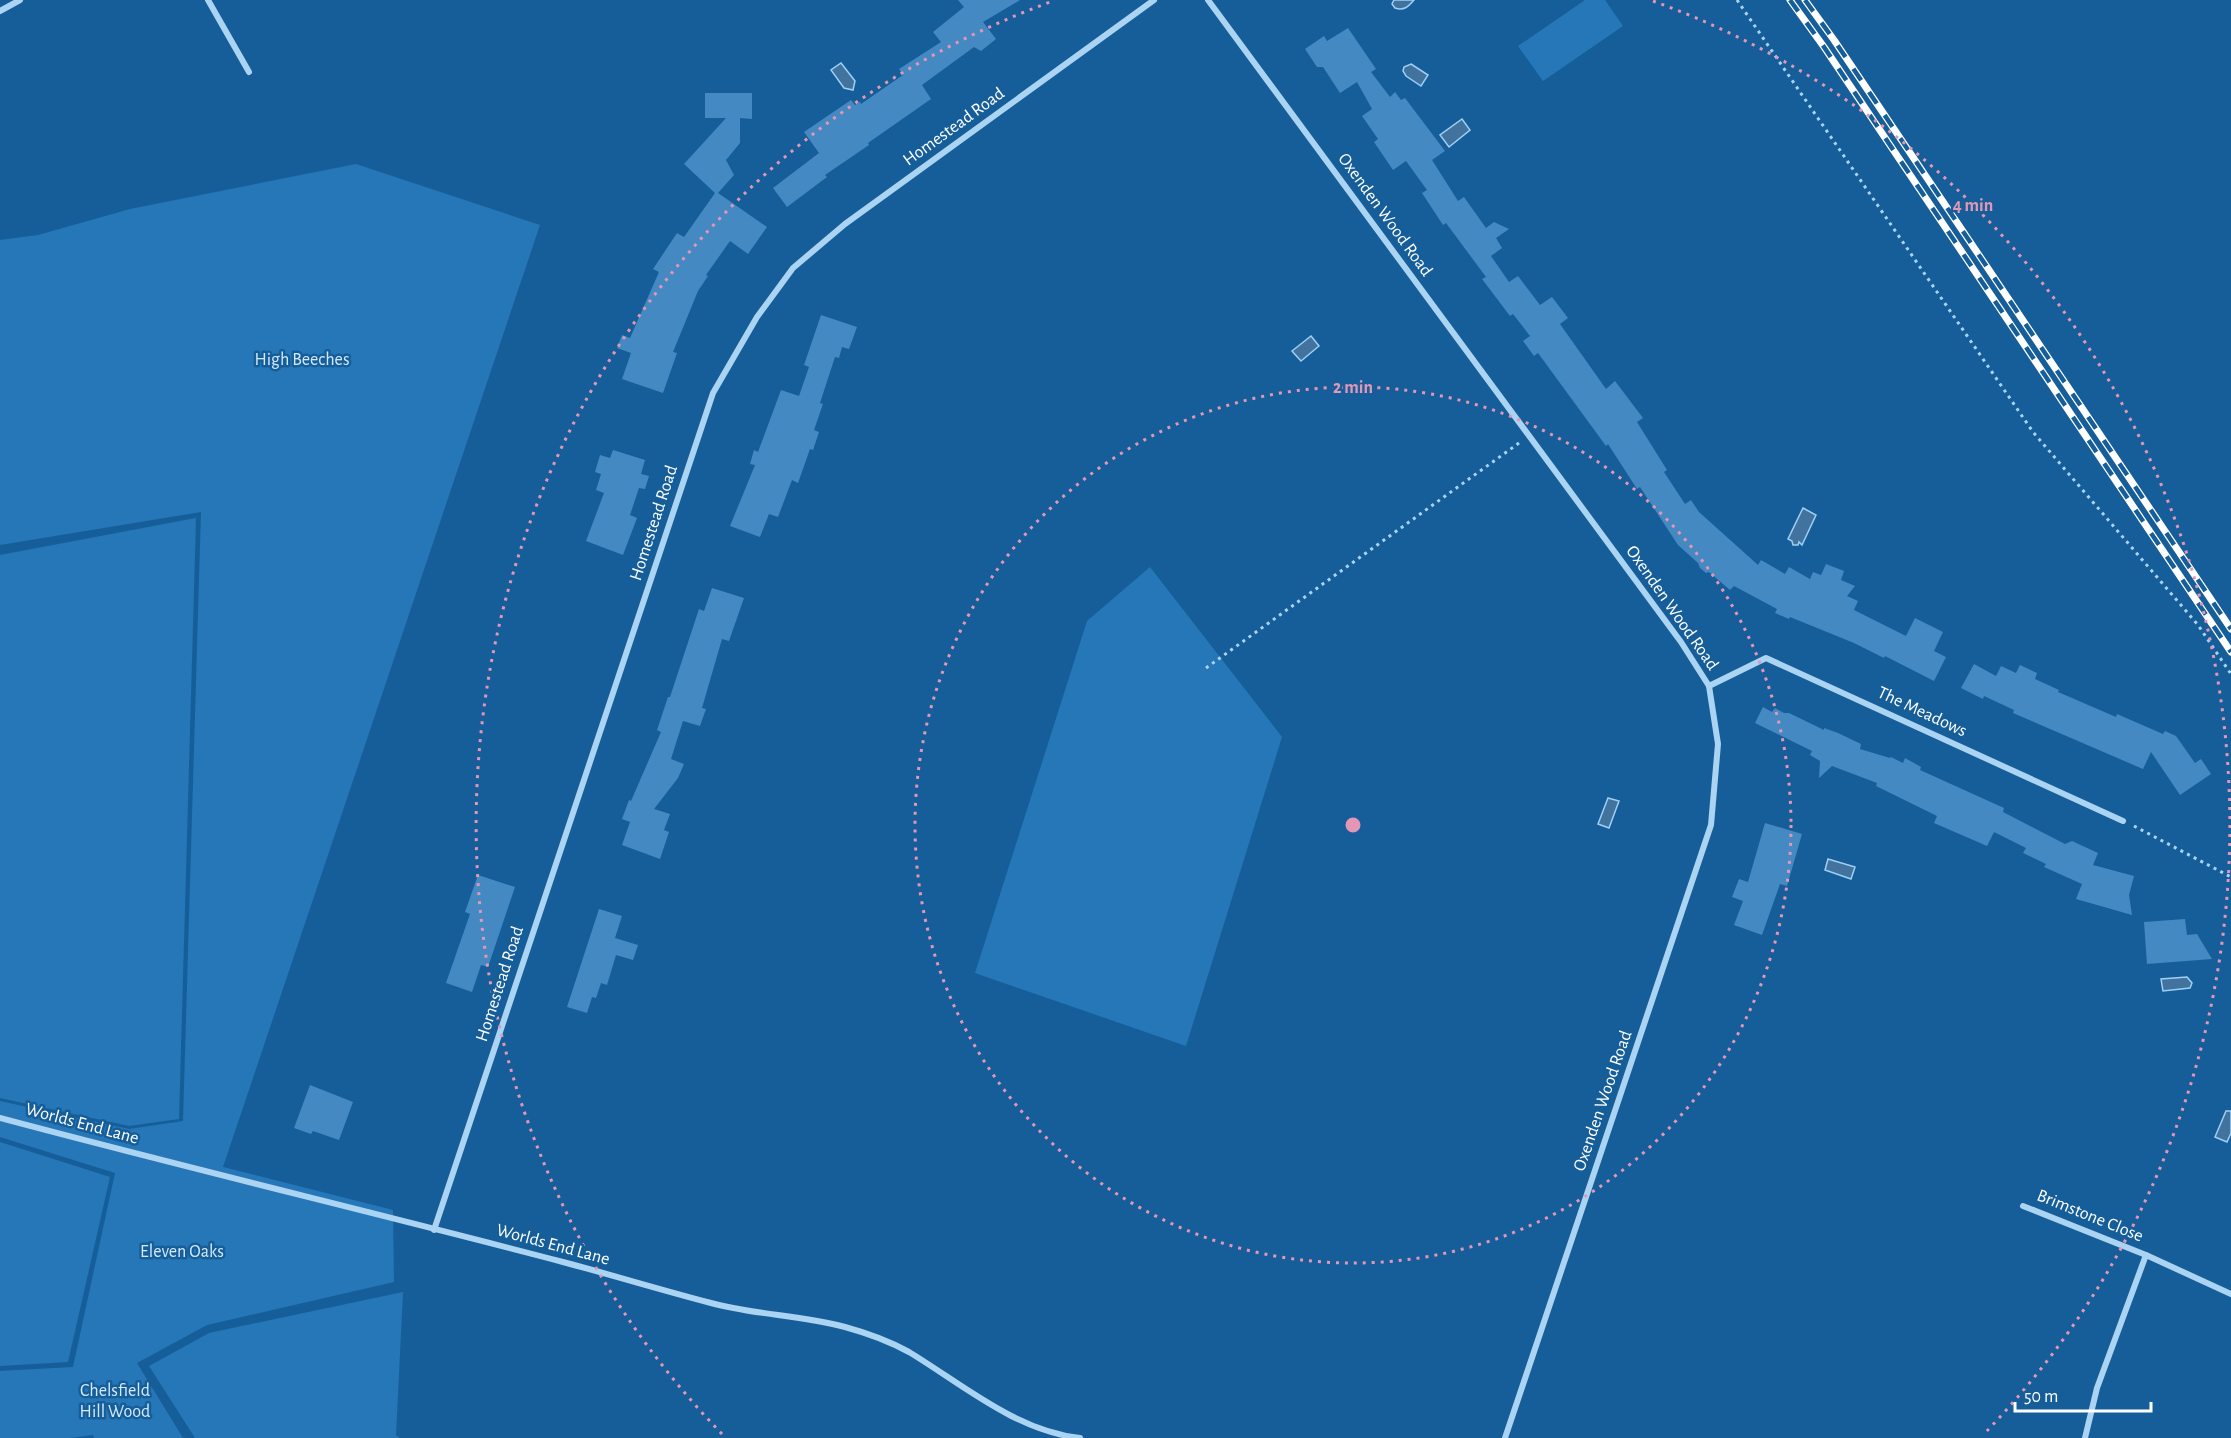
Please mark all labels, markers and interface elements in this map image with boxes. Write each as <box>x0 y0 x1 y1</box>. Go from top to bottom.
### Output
street label: Homestead Road <box>900 84 1008 170</box>
street label: Oxenden Wood Road <box>1334 150 1436 280</box>
text: 4 min <box>1953 197 1993 215</box>
park label: High Beeches <box>254 351 350 369</box>
text: 2 min <box>1333 379 1373 397</box>
street label: Homestead Road <box>627 463 681 583</box>
street label: Oxenden Wood Road <box>1622 542 1722 674</box>
street label: The Meadows <box>1875 683 1969 741</box>
centre of rings <box>1343 815 1363 835</box>
street label: Homestead Road <box>473 924 527 1044</box>
street label: Oxenden Wood Road <box>1570 1028 1636 1174</box>
street label: Worlds End Lane <box>23 1100 141 1148</box>
street label: Brimstone Close <box>2034 1186 2146 1246</box>
street label: Worlds End Lane <box>494 1221 612 1269</box>
park label: Eleven Oaks <box>140 1243 224 1261</box>
scale bar <box>2015 1375 2152 1413</box>
park label: Chelsfield Hill Wood <box>80 1382 150 1421</box>
text: 50 m <box>2024 1388 2058 1406</box>

